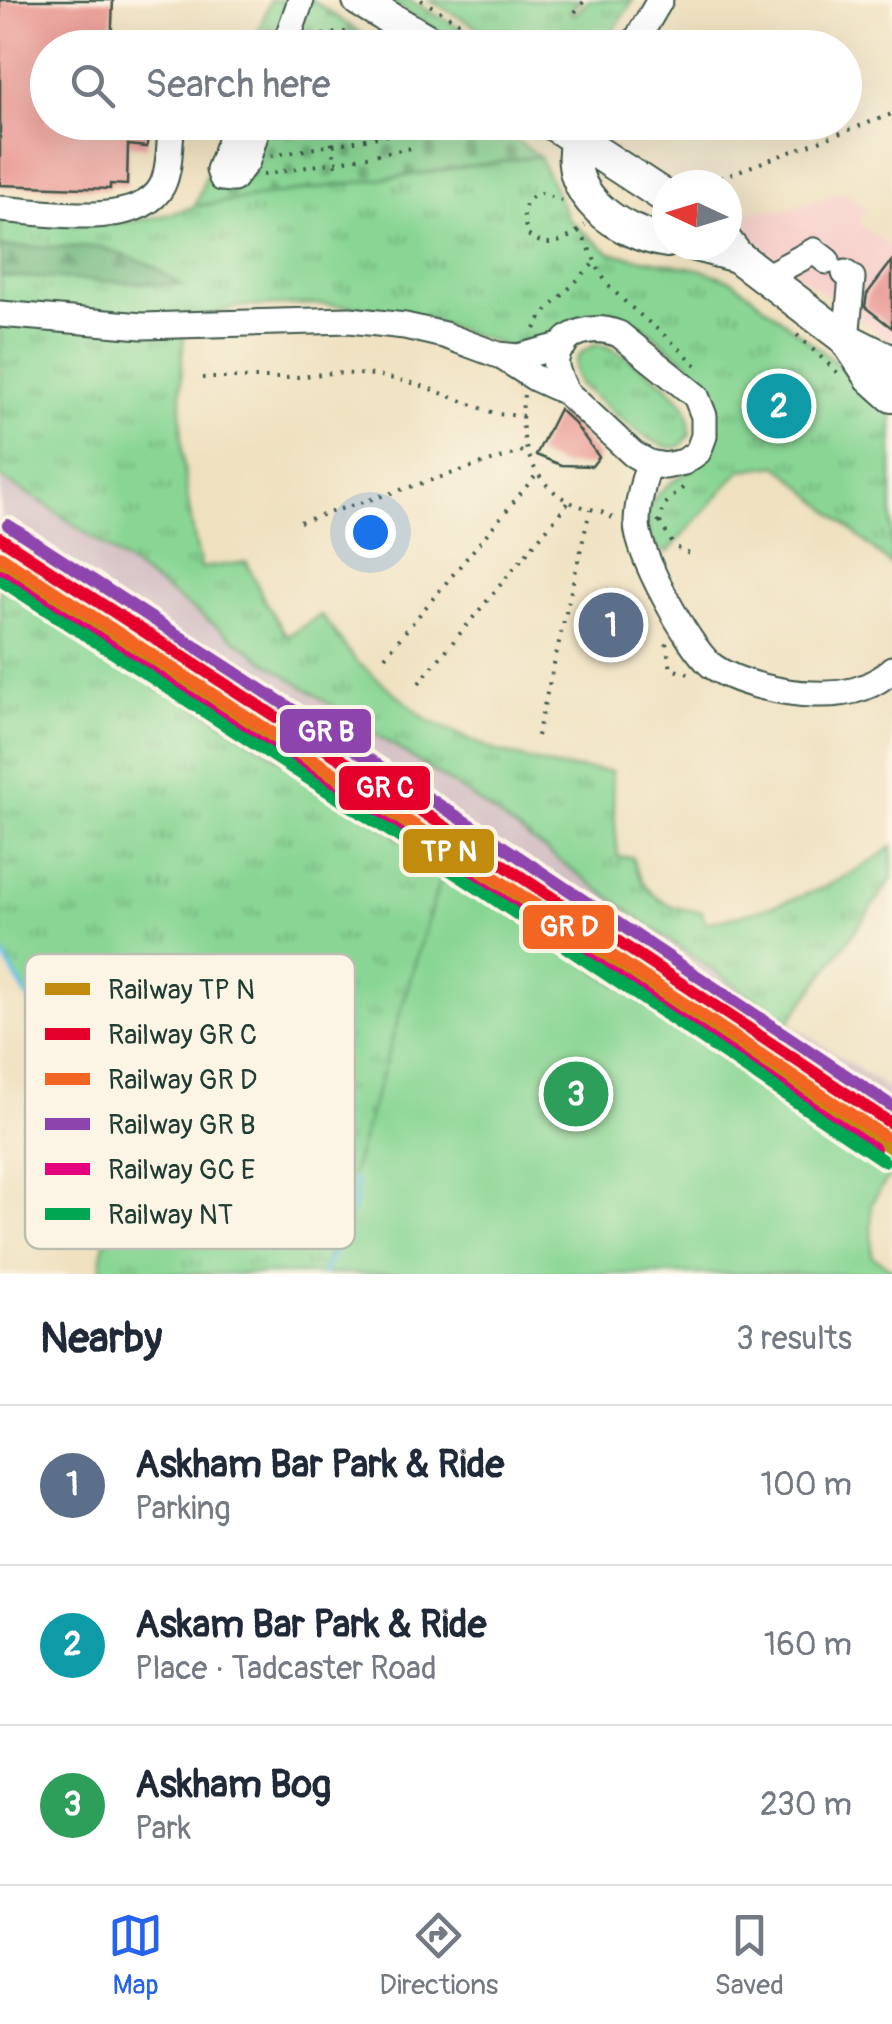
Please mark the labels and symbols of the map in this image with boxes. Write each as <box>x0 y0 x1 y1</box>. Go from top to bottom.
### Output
north arrow <box>652 170 742 260</box>
pin: 2 <box>746 368 812 444</box>
your location <box>345 507 396 558</box>
pin: 1 <box>578 588 644 662</box>
line badge: GR B <box>278 707 373 755</box>
text: GR B <box>298 715 355 750</box>
line badge: GR C <box>337 764 432 812</box>
text: GR C <box>356 771 414 806</box>
line badge: TP N <box>401 827 496 875</box>
text: TP N <box>420 835 477 870</box>
line badge: GR D <box>521 903 616 951</box>
text: GR D <box>540 910 598 945</box>
legend <box>25 954 355 1249</box>
text: Railway TP N <box>108 973 255 1008</box>
text: Railway GR C <box>108 1018 257 1053</box>
pin: 3 <box>544 1056 608 1132</box>
text: Railway GR D <box>108 1063 257 1098</box>
text: Railway GR B <box>108 1108 256 1143</box>
text: Railway GC E <box>108 1153 255 1188</box>
text: Railway NT <box>108 1198 233 1233</box>

